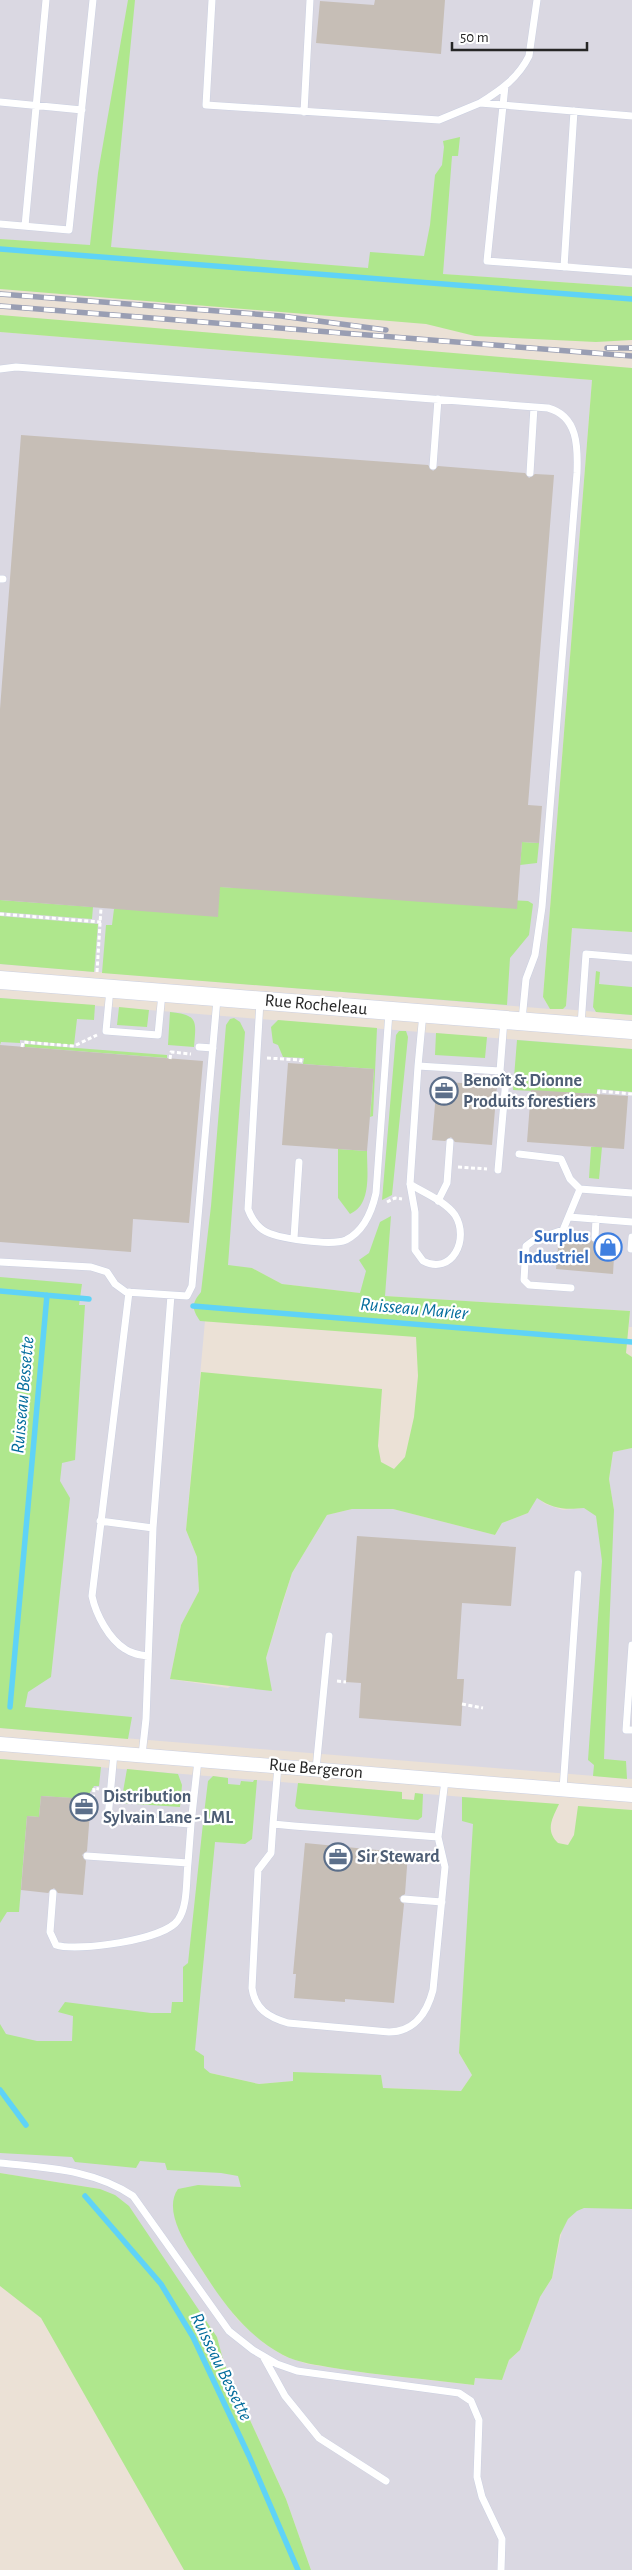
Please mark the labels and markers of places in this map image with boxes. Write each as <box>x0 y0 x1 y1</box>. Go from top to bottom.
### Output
place label: Benoît & Dionne Produits forestiers <box>463 1072 596 1111</box>
office icon: Benoît & Dionne Produits forestiers <box>429 1076 459 1106</box>
place label: Surplus Industriel <box>518 1228 589 1267</box>
shop icon: Surplus Industriel <box>593 1232 623 1262</box>
place label: Distribution Sylvain Lane - LML <box>103 1788 233 1827</box>
office icon: Distribution Sylvain Lane - LML <box>69 1792 99 1822</box>
office icon: Sir Steward <box>323 1842 353 1872</box>
place label: Sir Steward <box>357 1848 440 1866</box>

